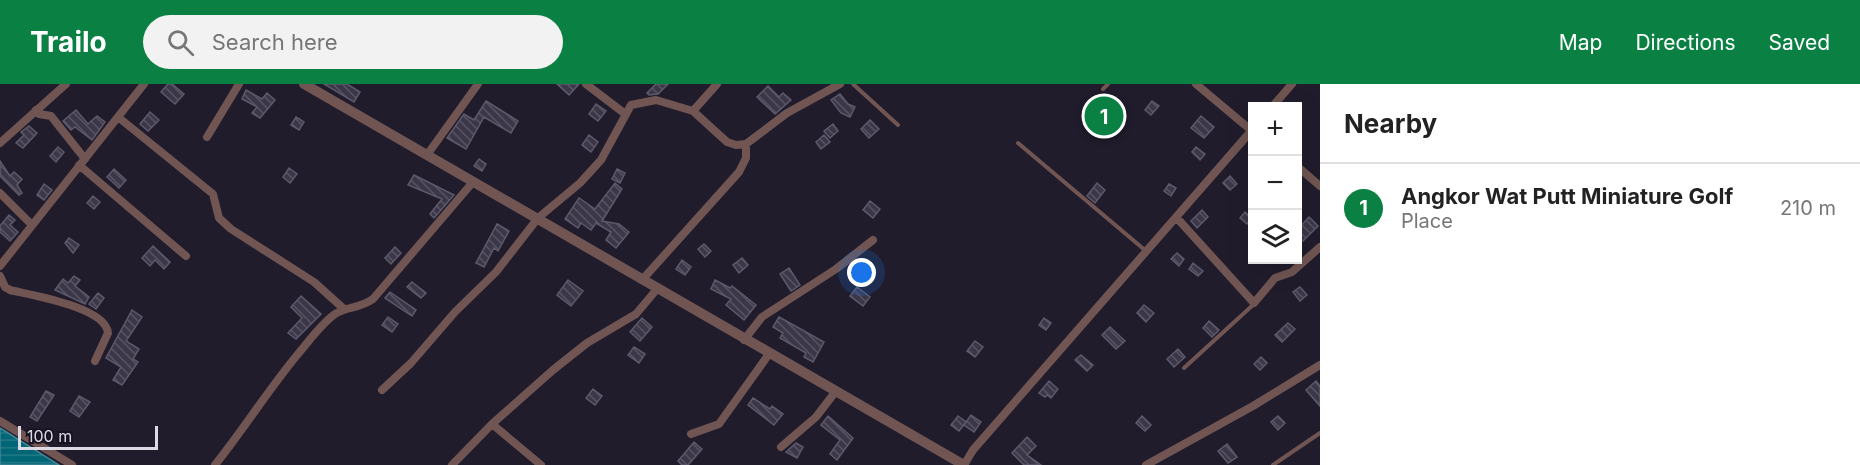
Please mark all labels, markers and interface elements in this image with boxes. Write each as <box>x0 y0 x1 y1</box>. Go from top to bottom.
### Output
search box <box>143 15 563 69</box>
text: Trailo <box>30 25 107 59</box>
icon: search <box>164 26 197 59</box>
text: Search here <box>212 29 338 55</box>
text: Map <box>1559 30 1602 55</box>
text: Directions <box>1635 30 1736 55</box>
text: Saved <box>1769 30 1830 55</box>
pin: 1 <box>1084 93 1124 138</box>
map controls <box>1248 102 1302 264</box>
button: + <box>1248 102 1302 156</box>
text: Nearby <box>1344 108 1437 139</box>
button: − <box>1248 156 1302 210</box>
text: Angkor Wat Putt Miniature Golf <box>1401 183 1733 209</box>
text: 1 <box>1359 196 1368 220</box>
text: 210 m <box>1780 196 1836 220</box>
text: Place <box>1401 209 1453 233</box>
button: layers <box>1248 210 1302 264</box>
your location <box>847 258 876 287</box>
scale bar <box>18 423 158 450</box>
text: 100 m <box>27 426 72 446</box>

